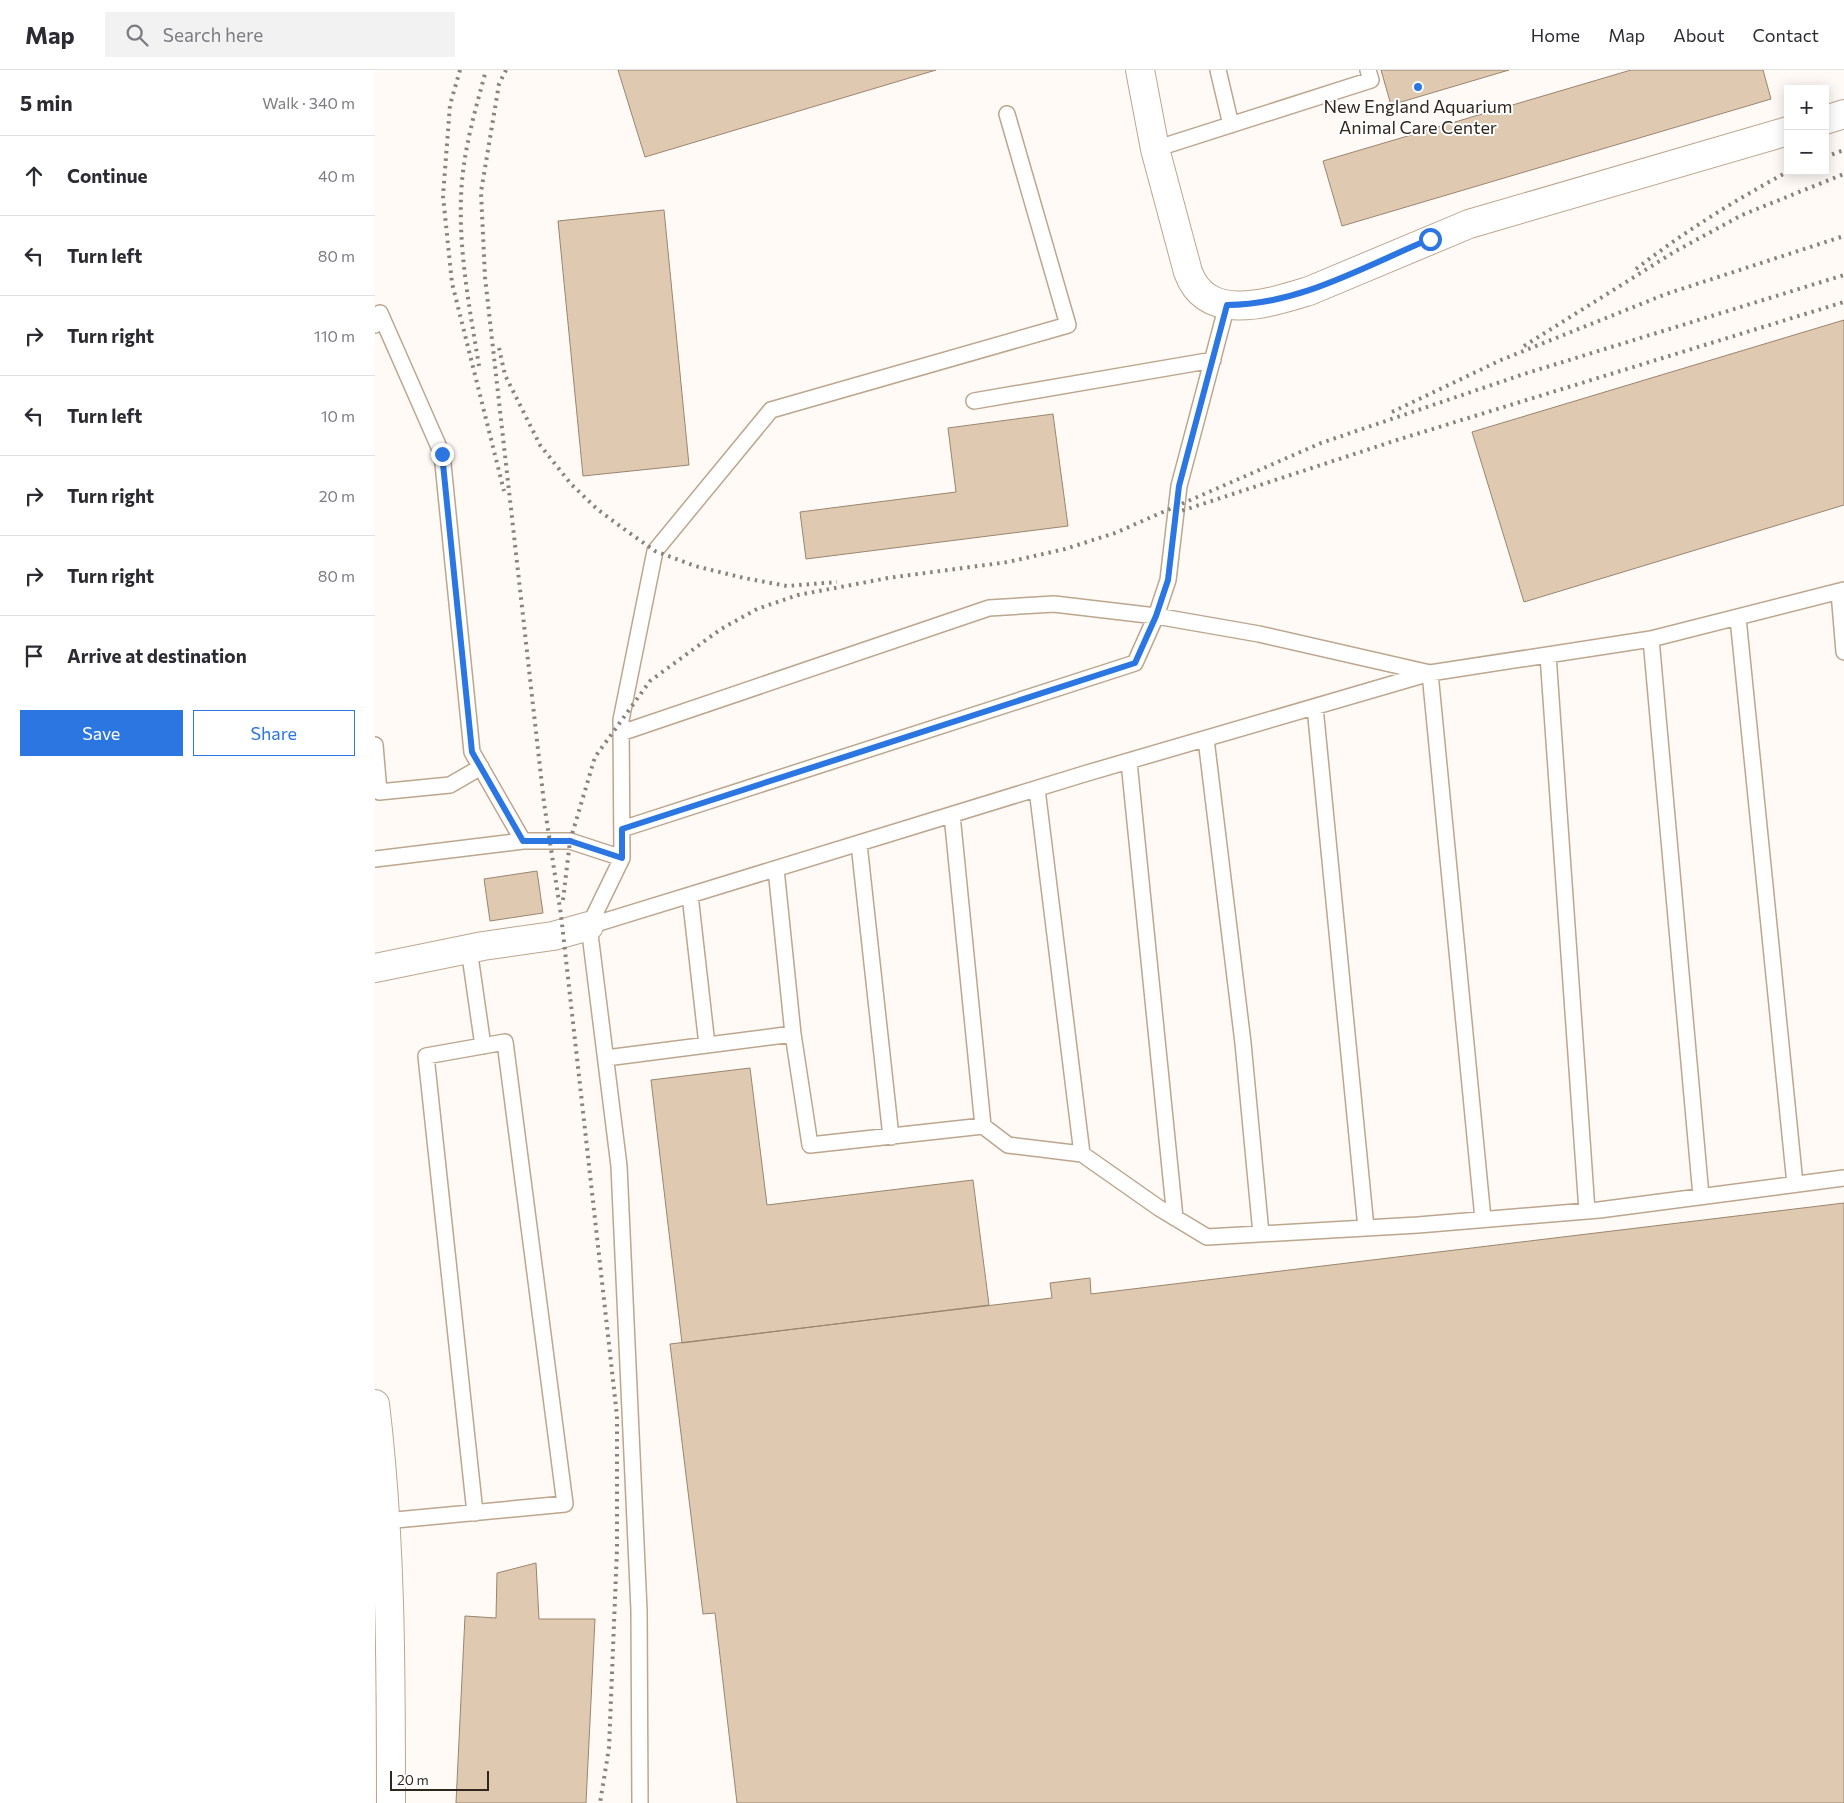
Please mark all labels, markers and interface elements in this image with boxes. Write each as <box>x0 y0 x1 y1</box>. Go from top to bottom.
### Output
search box <box>105 12 455 57</box>
text: Map <box>25 20 75 49</box>
icon: search <box>123 21 151 49</box>
text: Search here <box>163 23 263 46</box>
text: Home <box>1531 24 1580 46</box>
text: Map <box>1608 24 1645 46</box>
text: About <box>1673 24 1725 46</box>
text: Contact <box>1753 24 1819 46</box>
marker: New England Aquarium Animal Care Center <box>1412 81 1424 93</box>
map controls <box>1784 85 1829 175</box>
button: + <box>1784 85 1829 130</box>
text: 5 min <box>20 90 73 115</box>
text: Walk · 340 m <box>262 93 355 112</box>
place label: New England Aquarium Animal Care Center <box>1323 95 1513 138</box>
button: − <box>1784 130 1829 175</box>
icon: ahead <box>20 162 48 190</box>
text: Continue <box>67 164 147 187</box>
text: 40 m <box>318 166 355 185</box>
route start <box>1419 228 1442 251</box>
icon: left <box>20 242 48 270</box>
text: Turn left <box>67 244 142 267</box>
text: 80 m <box>318 246 355 265</box>
icon: right <box>20 322 48 350</box>
text: Turn right <box>67 324 154 347</box>
text: 110 m <box>314 326 355 345</box>
icon: left <box>20 402 48 430</box>
text: Turn left <box>67 404 142 427</box>
text: 10 m <box>321 406 355 425</box>
route end <box>431 443 454 466</box>
icon: right <box>20 482 48 510</box>
text: Turn right <box>67 484 154 507</box>
text: 20 m <box>319 486 355 505</box>
icon: right <box>20 562 48 590</box>
text: Turn right <box>67 564 154 587</box>
text: 80 m <box>318 566 355 585</box>
icon: arrive <box>20 642 48 670</box>
text: Arrive at destination <box>67 644 247 667</box>
button: Save <box>20 710 183 756</box>
button: Share <box>193 710 355 756</box>
scale bar <box>390 1768 489 1791</box>
text: 20 m <box>397 1771 429 1788</box>

